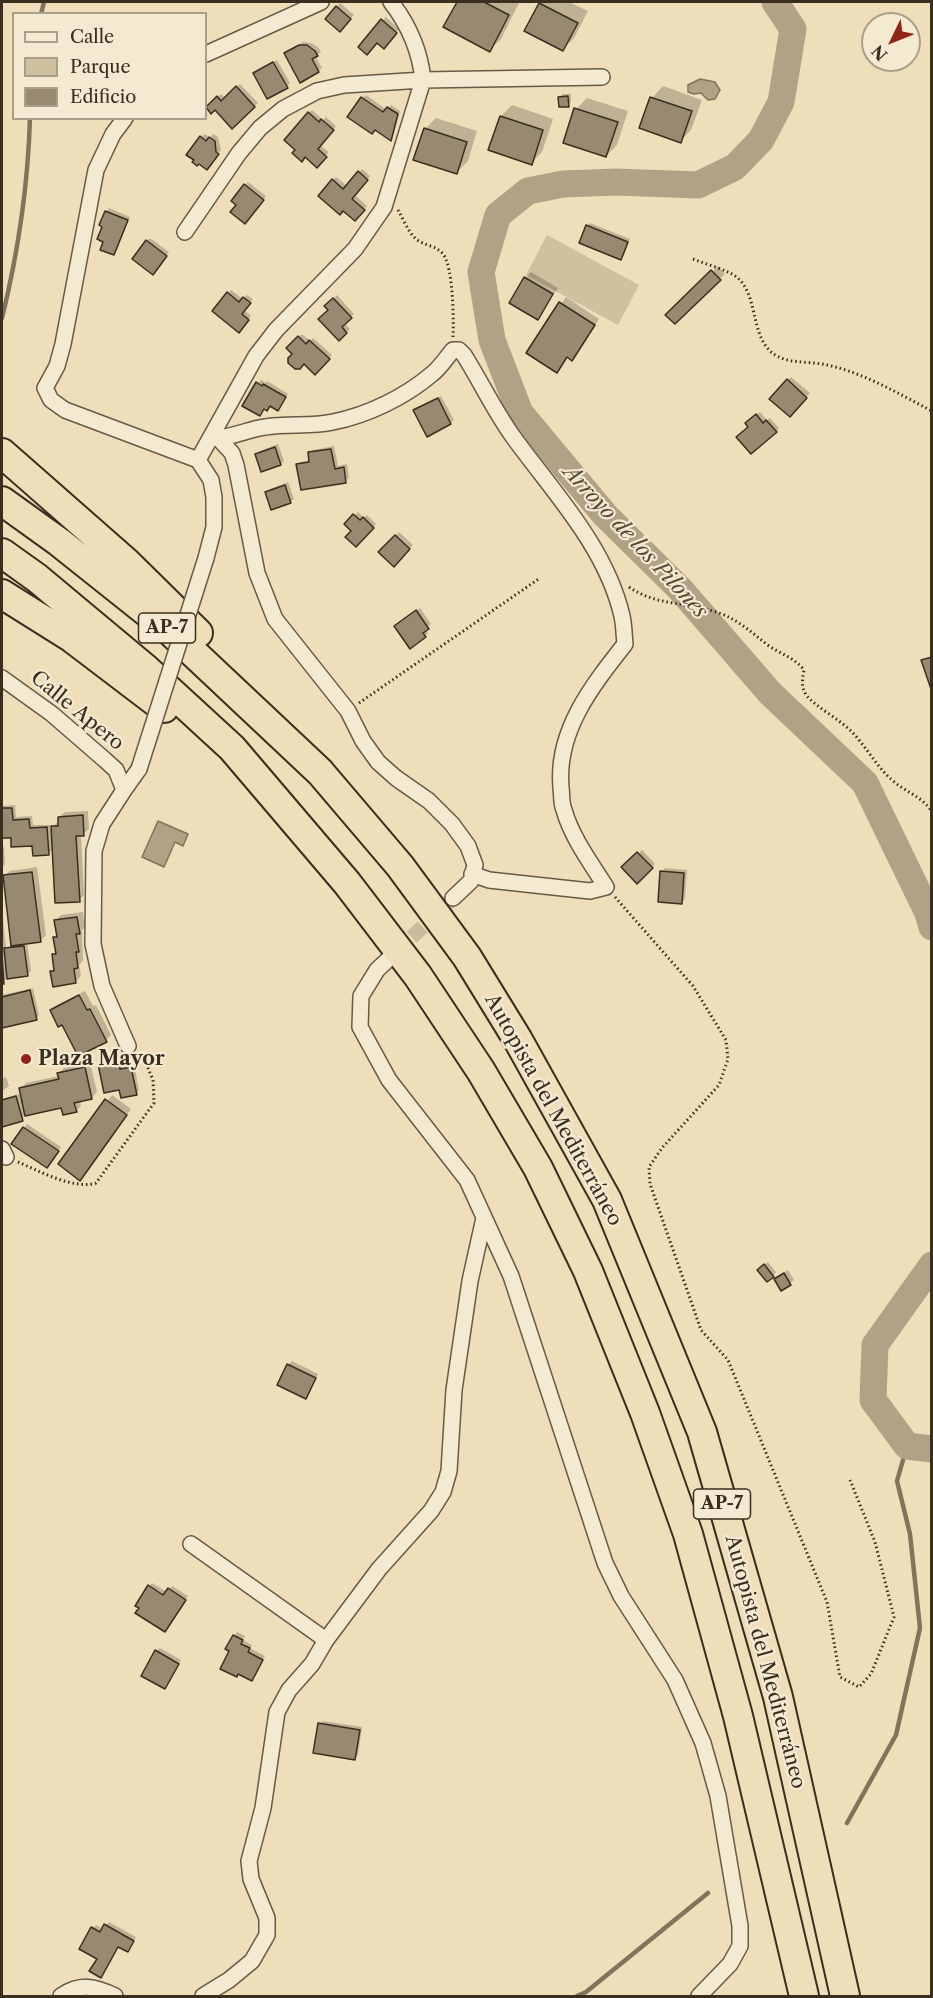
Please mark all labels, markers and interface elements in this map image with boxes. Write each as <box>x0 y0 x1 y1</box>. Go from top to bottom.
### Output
legend <box>12 12 207 120</box>
north arrow <box>861 12 921 72</box>
text: Calle <box>70 26 114 48</box>
text: N <box>867 41 891 65</box>
text: Parque <box>70 56 131 78</box>
text: Edificio <box>70 86 136 108</box>
water label: Arroyo de los Pilones <box>557 460 713 624</box>
road number: AP-7 <box>138 613 195 643</box>
street label: Calle Apero <box>25 666 129 756</box>
street label: Autopista del Mediterráneo <box>479 990 627 1230</box>
place label: Plaza Mayor <box>38 1047 165 1071</box>
marker: Plaza Mayor <box>19 1052 33 1066</box>
road number: AP-7 <box>694 1489 750 1519</box>
street label: Autopista del Mediterráneo <box>720 1533 810 1791</box>

